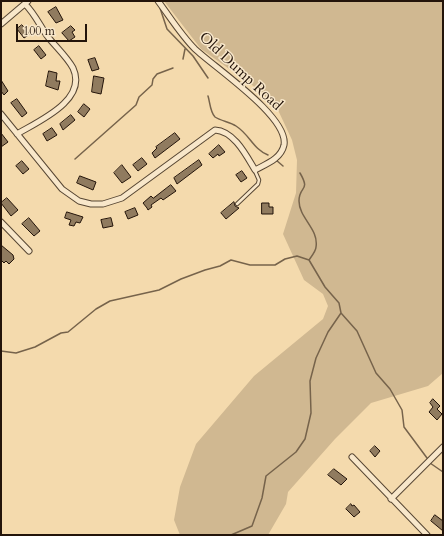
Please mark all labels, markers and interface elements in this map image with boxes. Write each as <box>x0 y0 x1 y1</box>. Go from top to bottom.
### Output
scale bar <box>18 16 89 42</box>
text: 100 m <box>23 23 55 39</box>
street label: Old Dump Road <box>195 29 285 115</box>

